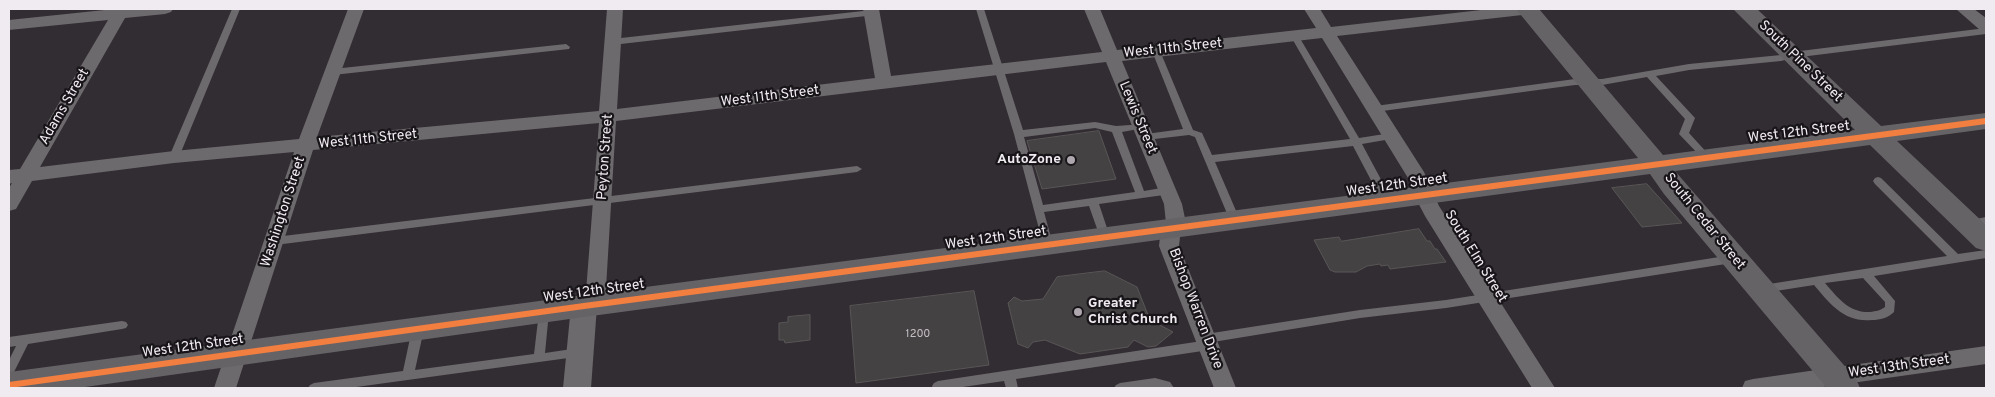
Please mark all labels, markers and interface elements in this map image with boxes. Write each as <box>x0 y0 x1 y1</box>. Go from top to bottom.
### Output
street label: South Pine Street <box>1755 18 1845 106</box>
street label: West 11th Street <box>1123 35 1223 63</box>
street label: Adams Street <box>36 66 94 148</box>
street label: Lewis Street <box>1114 79 1160 157</box>
street label: West 11th Street <box>720 83 820 111</box>
street label: Peyton Street <box>595 113 617 201</box>
street label: West 12th Street <box>1747 118 1851 148</box>
street label: West 11th Street <box>318 126 418 154</box>
place label: AutoZone <box>997 152 1061 168</box>
marker: AutoZone <box>1065 154 1077 166</box>
street label: Washington Street <box>258 155 310 269</box>
street label: South Cedar Street <box>1660 170 1748 274</box>
street label: West 12th Street <box>1345 171 1449 201</box>
street label: South Elm Street <box>1440 208 1510 306</box>
street label: West 12th Street <box>944 224 1048 254</box>
street label: Bishop Warren Drive <box>1164 246 1226 372</box>
street label: West 12th Street <box>542 277 646 307</box>
place label: Greater Christ Church <box>1088 296 1178 328</box>
marker: Greater Christ Church <box>1072 306 1084 318</box>
house number: 1200 <box>906 328 930 342</box>
street label: West 12th Street <box>141 332 245 362</box>
street label: West 13th Street <box>1847 352 1951 382</box>

